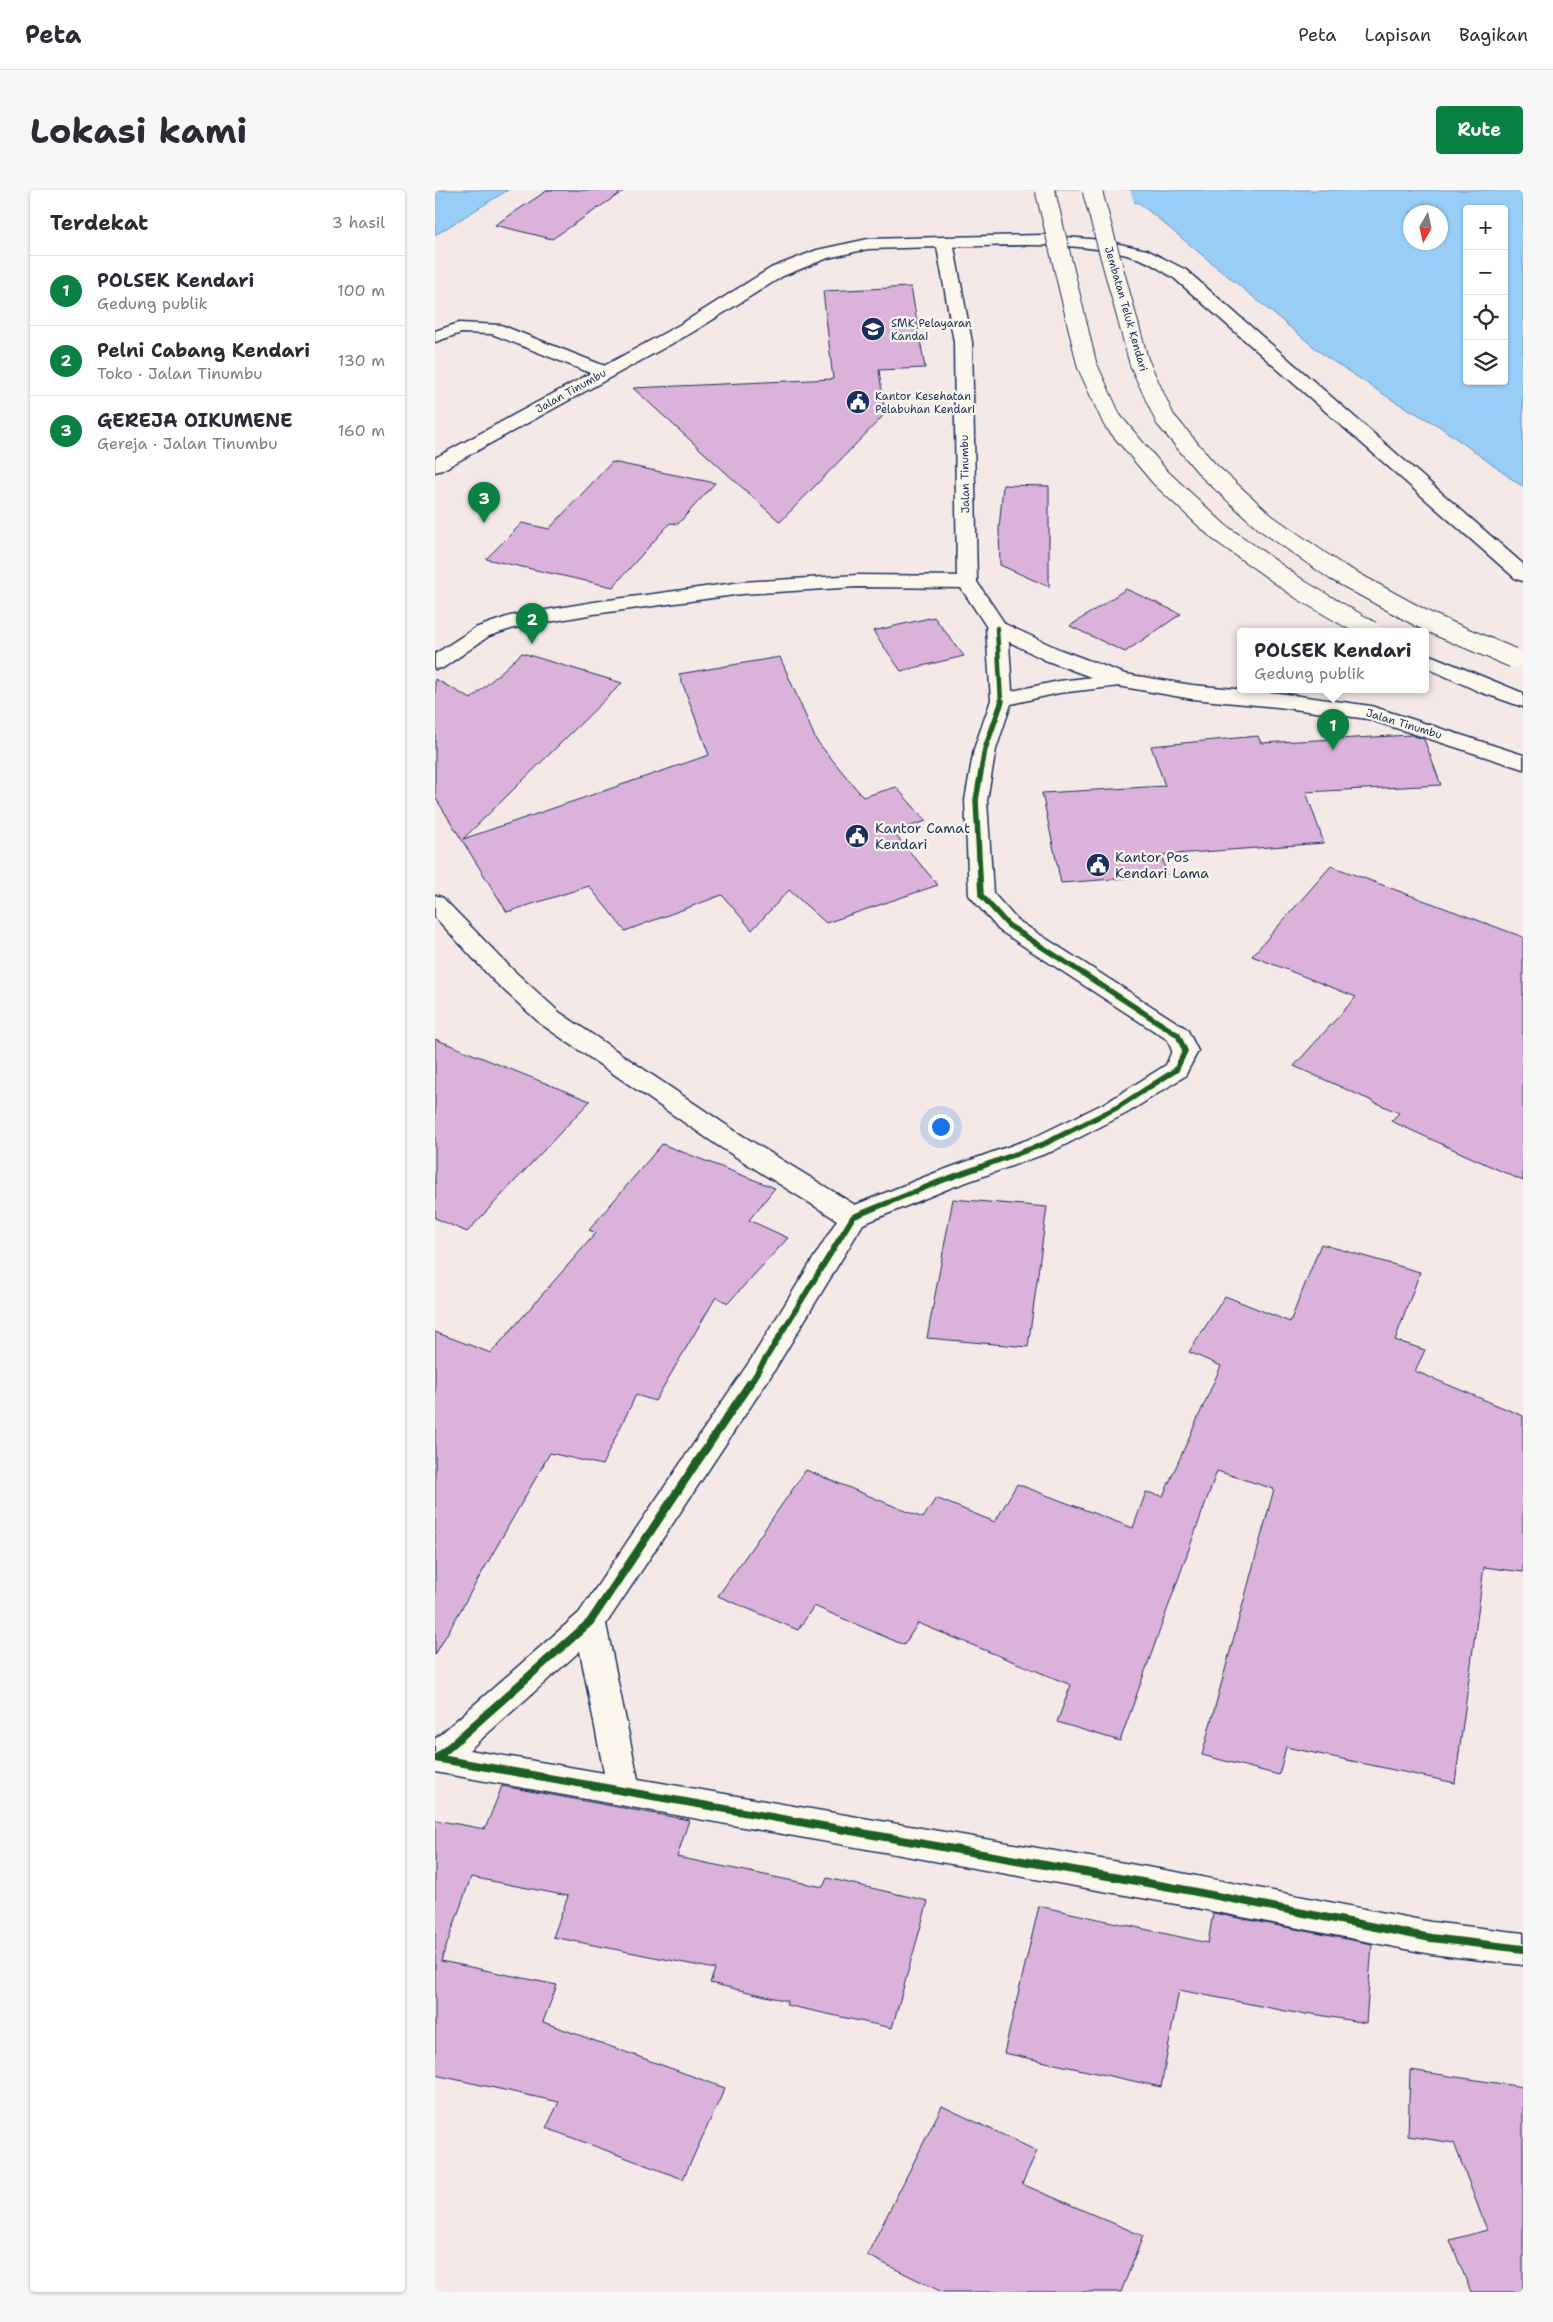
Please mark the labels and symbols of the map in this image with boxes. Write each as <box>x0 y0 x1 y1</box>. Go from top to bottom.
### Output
north arrow <box>1403 205 1448 250</box>
street label: Jembatan Teluk Kendari <box>1101 245 1151 373</box>
school or university icon: SMK Pelayaran Kandai <box>860 316 886 342</box>
place label: SMK Pelayaran Kandai <box>891 316 972 344</box>
street label: Jalan Tinumbu <box>533 365 609 417</box>
public building icon: Kantor Kesehatan Pelabuhan Kendari <box>845 389 871 415</box>
place label: Kantor Kesehatan Pelabuhan Kendari <box>875 389 975 417</box>
street label: Jalan Tinumbu <box>957 434 973 514</box>
pin: 3 <box>468 482 500 523</box>
pin: 2 <box>516 603 548 644</box>
street label: Jalan Tinumbu <box>1364 705 1444 743</box>
pin: 1 <box>1317 709 1349 750</box>
place label: Kantor Camat Kendari <box>875 819 970 853</box>
public building icon: Kantor Camat Kendari <box>844 823 870 849</box>
place label: Kantor Pos Kendari Lama <box>1115 848 1209 882</box>
public building icon: Kantor Pos Kendari Lama <box>1085 852 1111 878</box>
your location <box>928 1114 954 1140</box>

